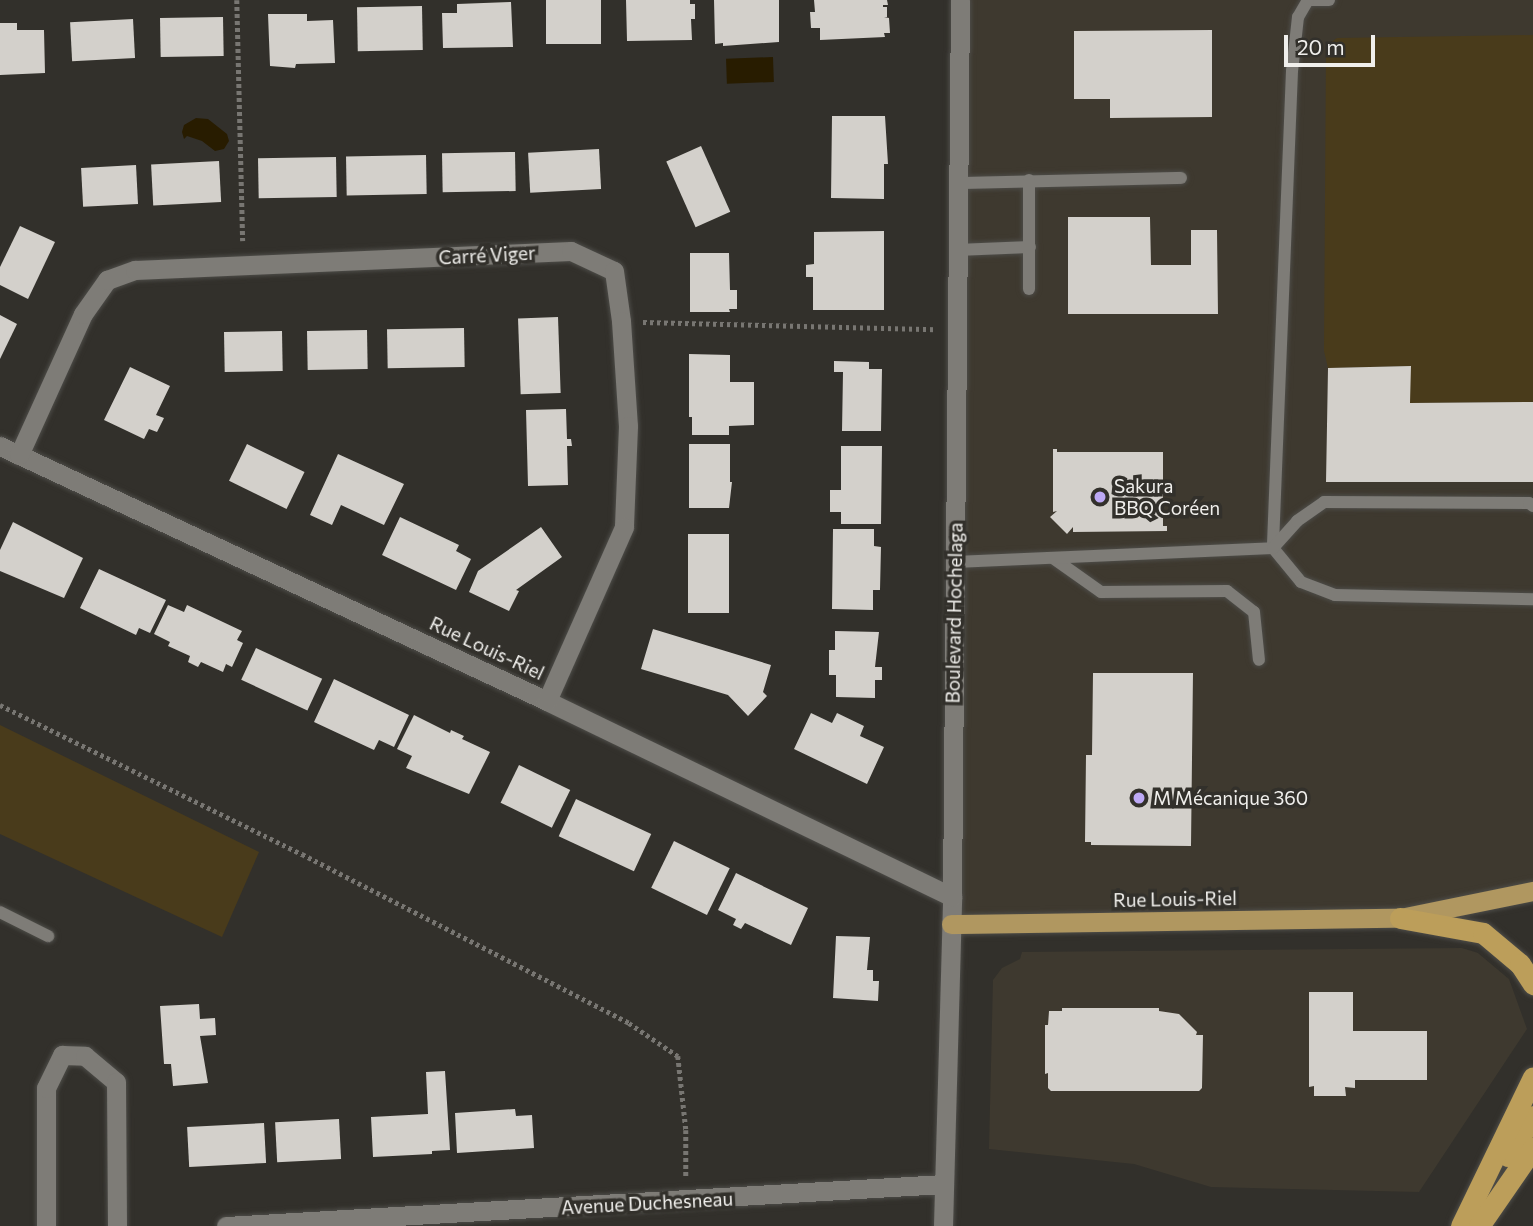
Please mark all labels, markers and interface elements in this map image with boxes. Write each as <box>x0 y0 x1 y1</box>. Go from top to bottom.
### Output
scale bar <box>1288 21 1379 65</box>
text: 20 m <box>1297 34 1345 59</box>
street label: Carré Viger <box>438 241 536 269</box>
place label: Sakura BBQ Coréen <box>1114 475 1220 519</box>
marker: Sakura BBQ Coréen <box>1092 489 1108 505</box>
street label: Boulevard Hochelaga <box>941 522 967 704</box>
street label: Rue Louis-Riel <box>426 612 548 684</box>
place label: M Mécanique 360 <box>1153 787 1308 809</box>
marker: M Mécanique 360 <box>1131 790 1147 806</box>
street label: Rue Louis-Riel <box>1113 887 1237 911</box>
street label: Avenue Duchesneau <box>561 1187 733 1219</box>

